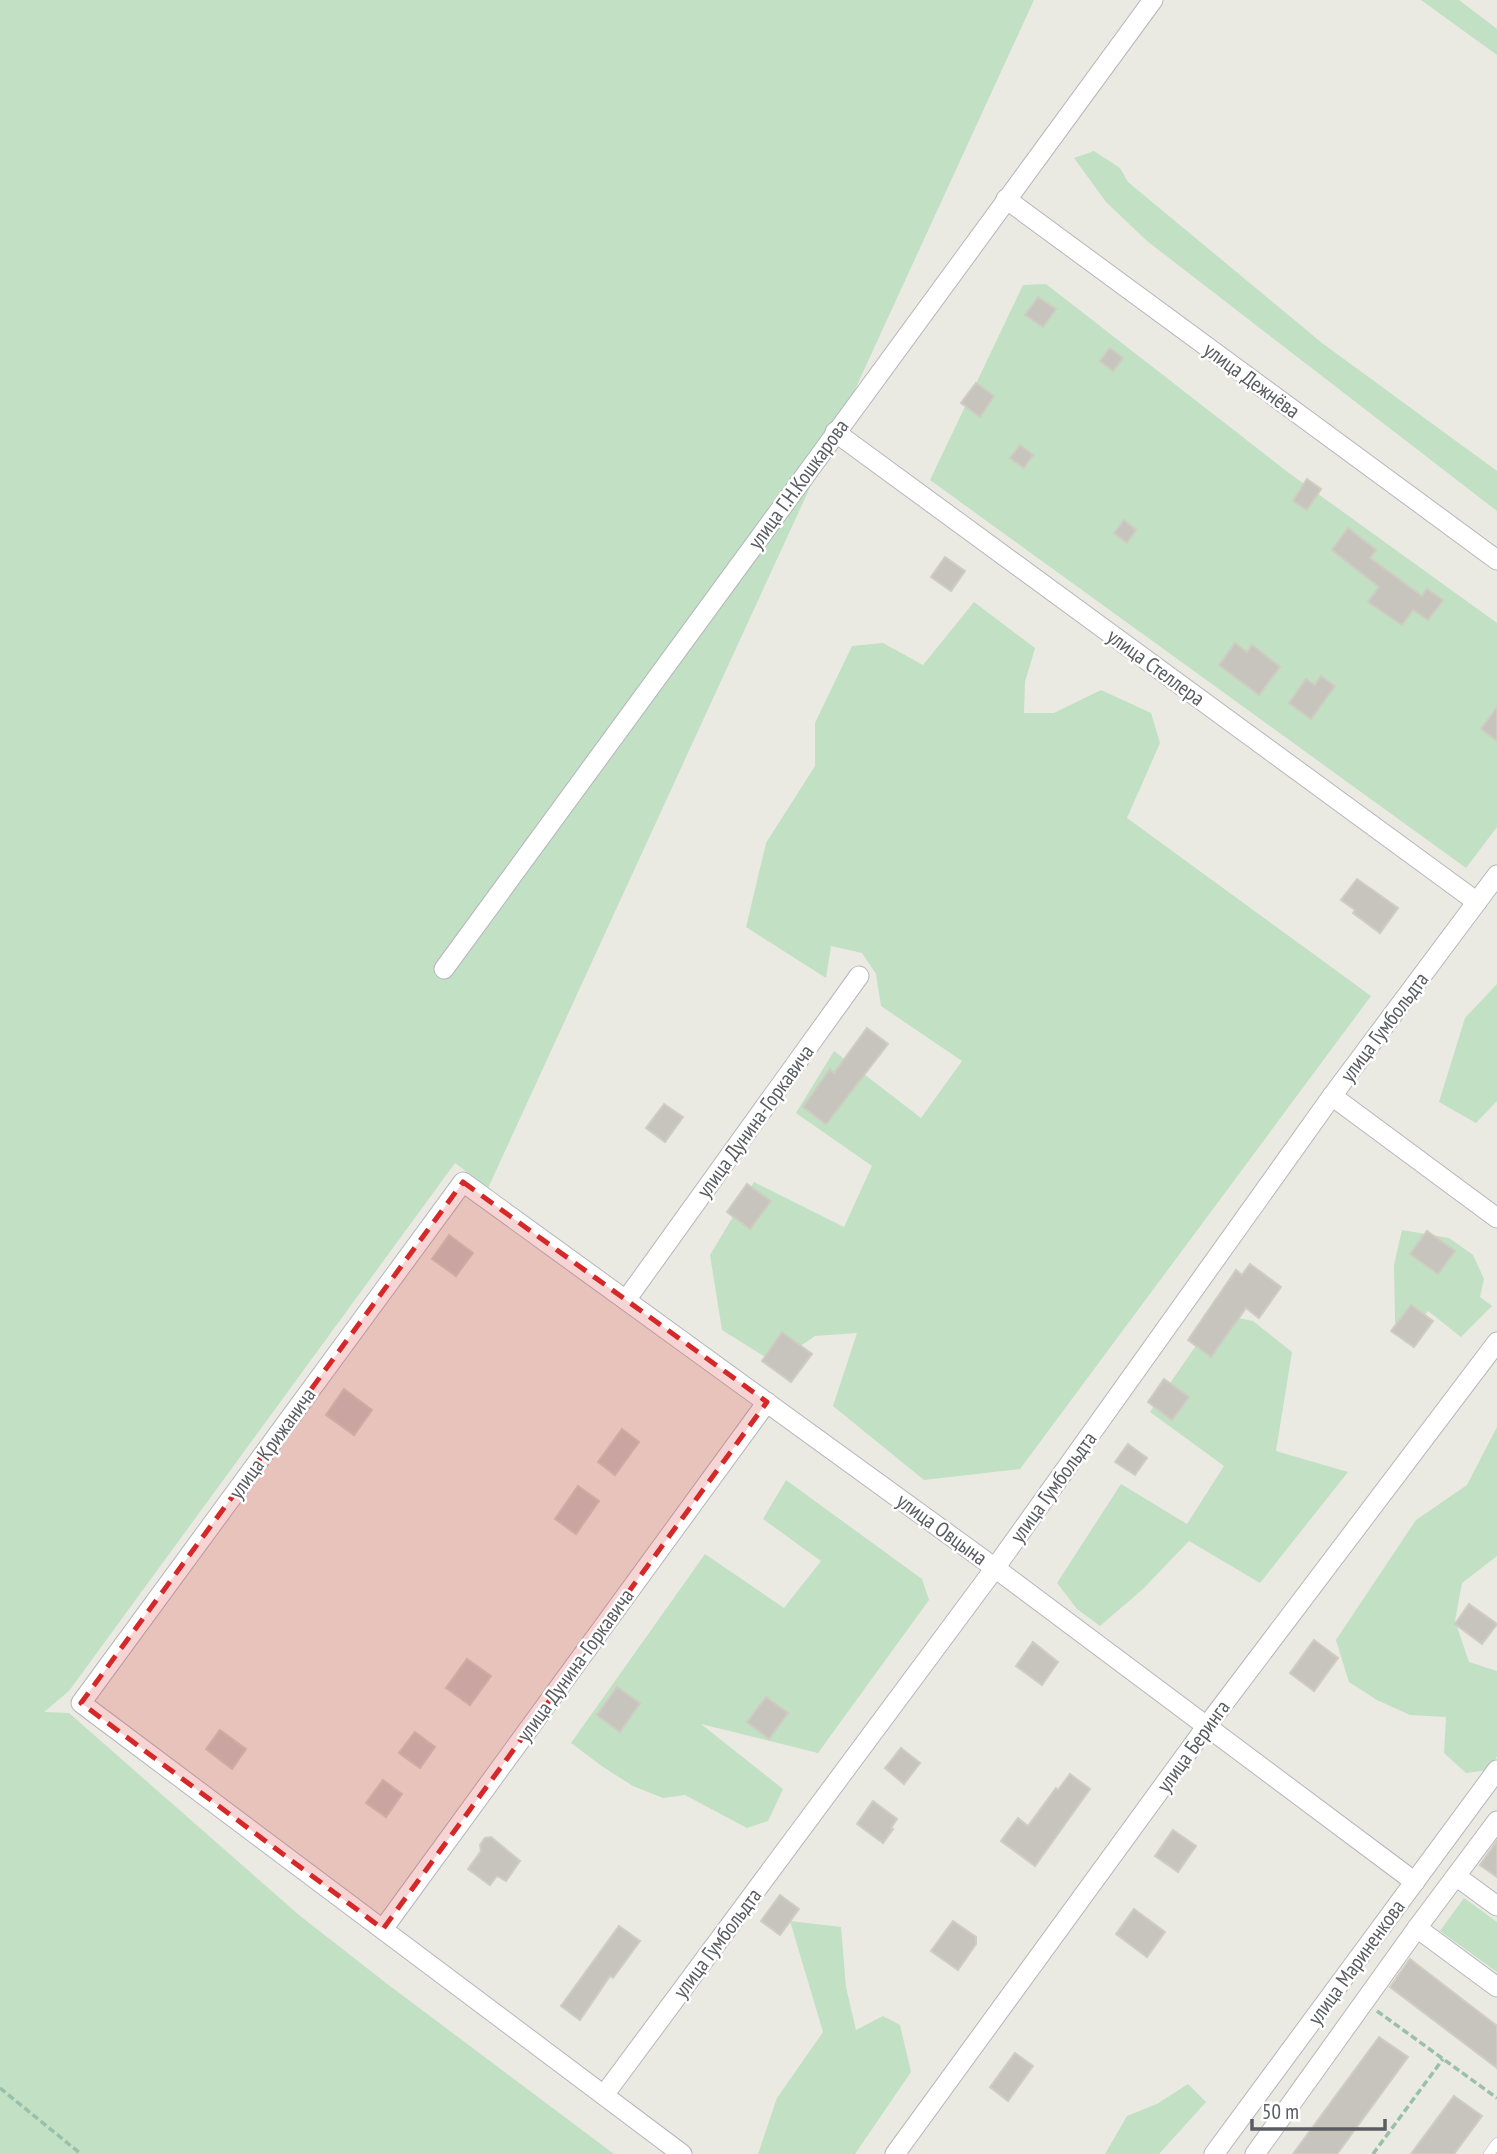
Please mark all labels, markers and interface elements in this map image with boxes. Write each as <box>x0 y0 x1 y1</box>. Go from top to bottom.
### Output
street label: улица Дежнёва <box>1198 336 1306 424</box>
street label: улица Г.Н.Кошкарова <box>742 414 854 554</box>
street label: улица Стеллера <box>1102 623 1210 711</box>
street label: улица Гумбольдта <box>1334 967 1434 1087</box>
street label: улица Дунина-Горкавича <box>690 1039 820 1203</box>
street label: улица Крижанича <box>223 1382 321 1504</box>
street label: улица Гумбольдта <box>1004 1426 1102 1548</box>
street label: улица Овцына <box>891 1487 993 1571</box>
street label: улица Дунина-Горкавича <box>510 1583 640 1747</box>
street label: улица Беринга <box>1150 1695 1236 1797</box>
street label: улица Гумбольдта <box>667 1883 767 2003</box>
street label: улица Мариненкова <box>1301 1894 1411 2030</box>
scale bar <box>1252 2088 1385 2132</box>
text: 50 m <box>1262 2098 1299 2125</box>

